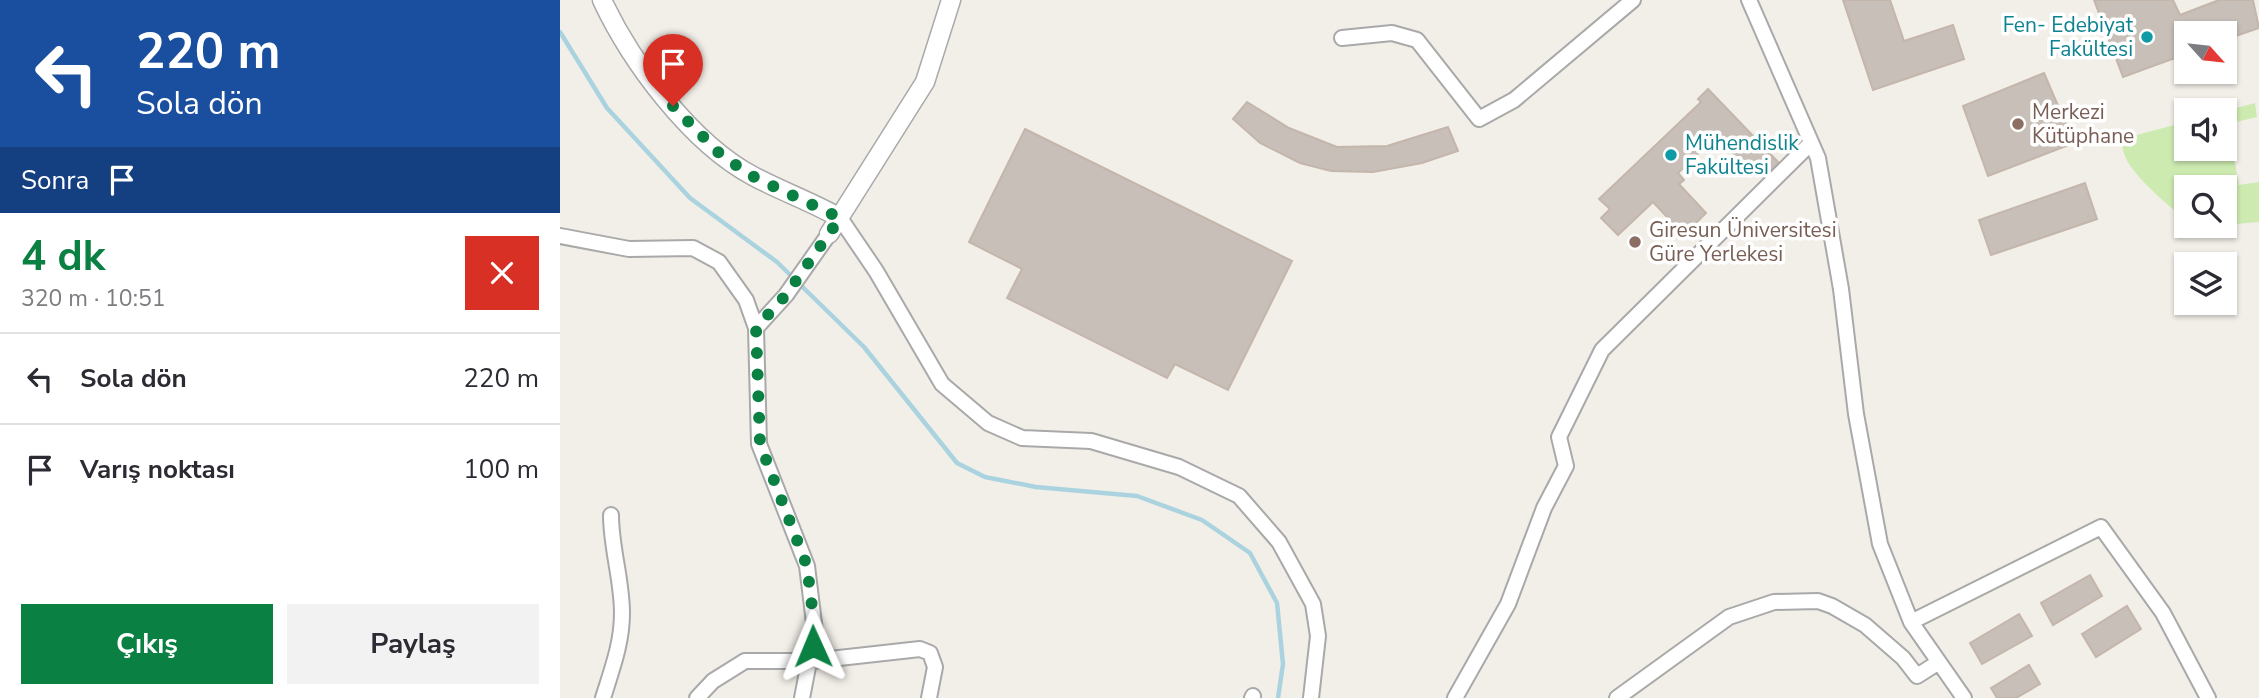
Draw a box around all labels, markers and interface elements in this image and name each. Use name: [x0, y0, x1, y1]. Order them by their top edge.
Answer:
place label: Fen- Edebiyat Fakültesi: [2003, 11, 2134, 63]
text: 220 m: [136, 18, 280, 85]
north arrow: [2174, 21, 2236, 84]
map controls: [2174, 21, 2237, 315]
icon: left: [21, 28, 112, 119]
marker: Fen- Edebiyat Fakültesi: [2139, 29, 2155, 45]
pin: [643, 34, 703, 106]
icon: arrive: [654, 45, 692, 83]
text: Sola dön: [136, 82, 263, 125]
place label: Merkezi Kütüphane: [2032, 98, 2134, 150]
button: sound: [2174, 98, 2237, 161]
marker: Merkezi Kütüphane: [2010, 116, 2026, 132]
place label: Mühendislik Fakültesi: [1685, 129, 1799, 181]
marker: Mühendislik Fakültesi: [1663, 147, 1679, 163]
icon: arrive: [103, 161, 141, 199]
text: Sonra: [21, 163, 89, 198]
button: search: [2174, 175, 2237, 238]
place label: Giresun Üniversitesi Güre Yerlekesi: [1649, 216, 1837, 268]
text: 4 dk: [21, 228, 105, 285]
marker: Giresun Üniversitesi Güre Yerlekesi: [1627, 234, 1643, 250]
button: close: [465, 236, 539, 310]
button: layers: [2174, 252, 2237, 315]
text: 320 m · 10:51: [21, 283, 166, 314]
icon: left: [21, 360, 59, 398]
text: Sola dön: [80, 361, 187, 396]
text: 220 m: [463, 361, 539, 396]
icon: arrive: [21, 451, 59, 489]
text: Varış noktası: [80, 452, 235, 487]
text: 100 m: [463, 452, 539, 487]
button: Çıkış: [21, 604, 273, 684]
button: Paylaş: [287, 604, 539, 684]
position arrow: [776, 609, 850, 683]

